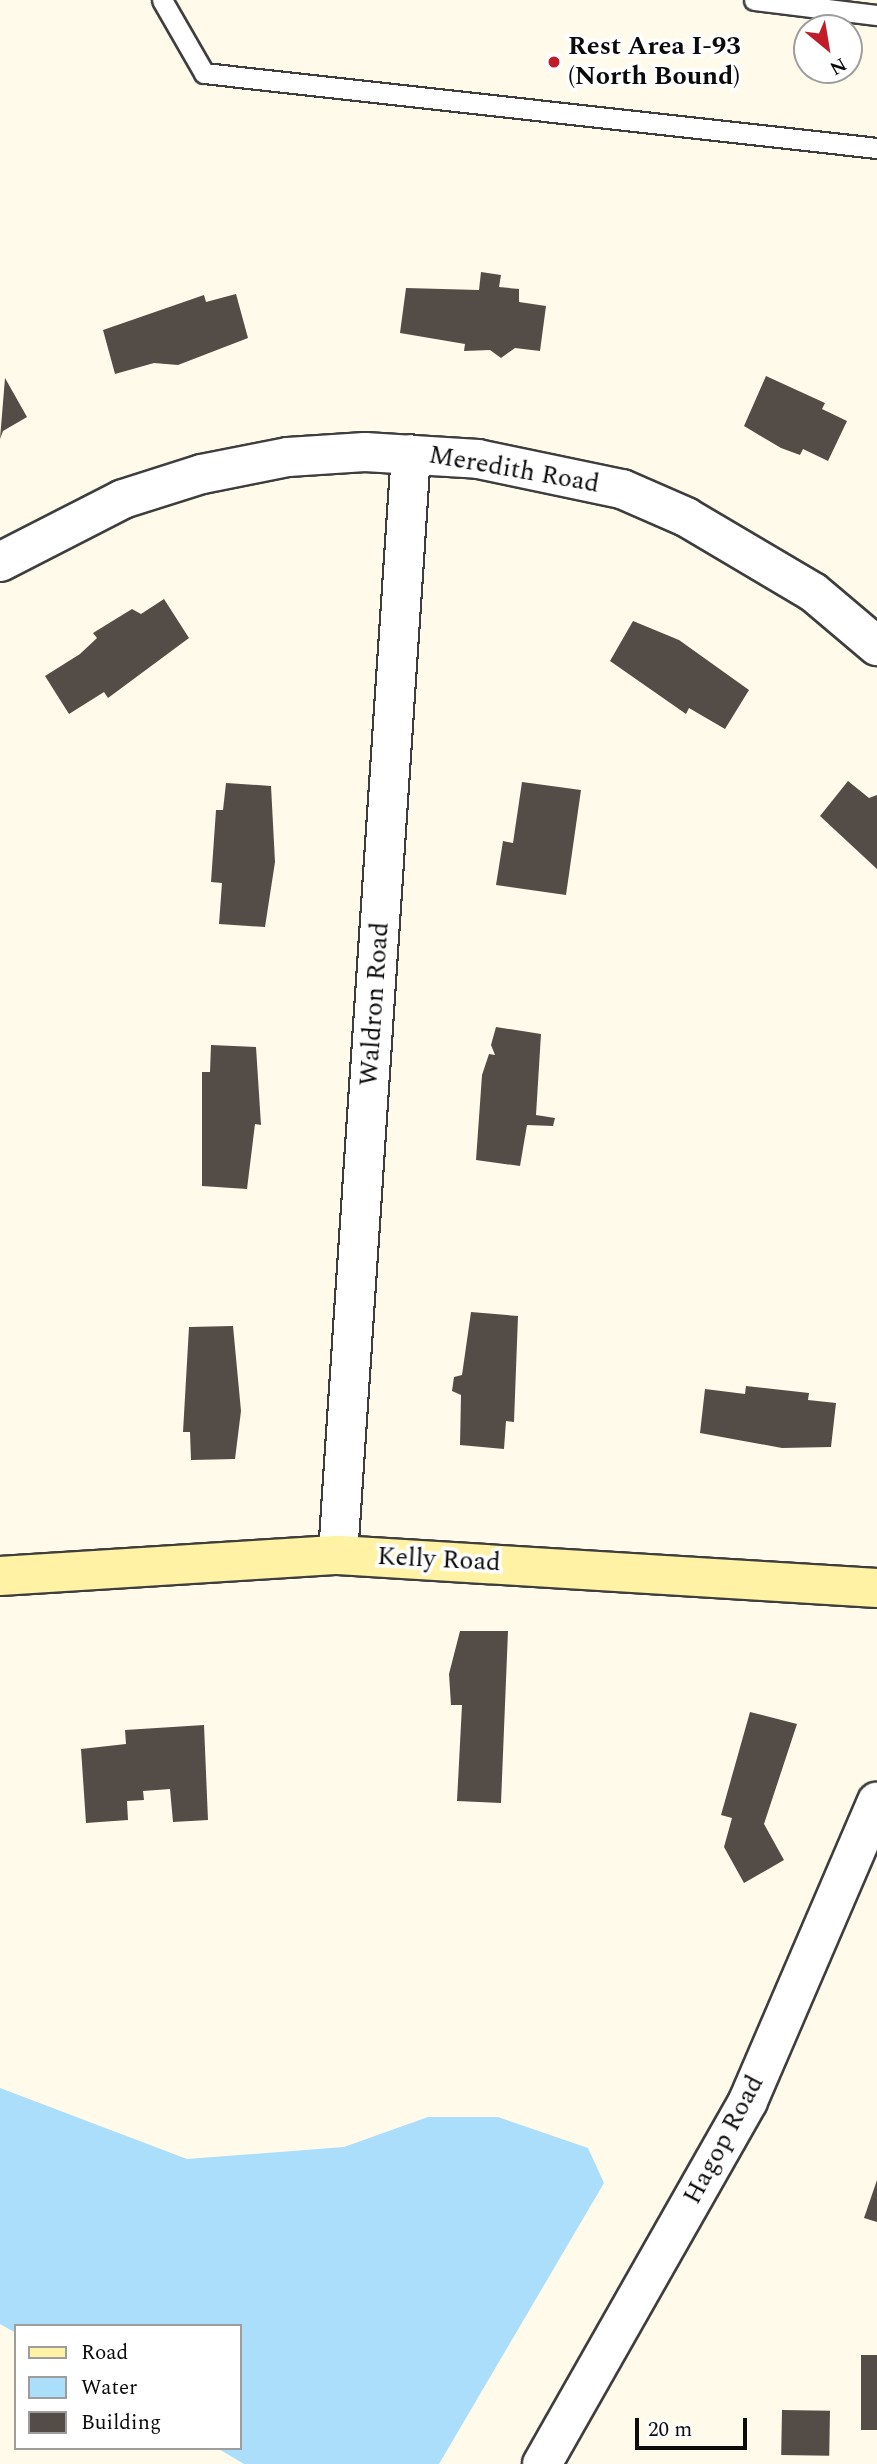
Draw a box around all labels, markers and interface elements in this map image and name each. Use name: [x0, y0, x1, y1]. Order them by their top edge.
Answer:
north arrow: [793, 14, 863, 84]
place label: Rest Area I-93 (North Bound): [568, 31, 741, 92]
text: N: [824, 49, 852, 82]
marker: Rest Area I-93 (North Bound): [546, 54, 562, 70]
street label: Meredith Road: [426, 440, 602, 500]
street label: Waldron Road: [354, 921, 396, 1087]
street label: Kelly Road: [376, 1541, 502, 1579]
street label: Hagop Road: [677, 2070, 771, 2210]
legend: [14, 2324, 242, 2450]
text: Road: [81, 2337, 128, 2369]
text: Water: [81, 2372, 137, 2404]
scale bar: [639, 2404, 751, 2448]
text: Building: [81, 2407, 161, 2439]
text: 20 m: [648, 2414, 692, 2446]

